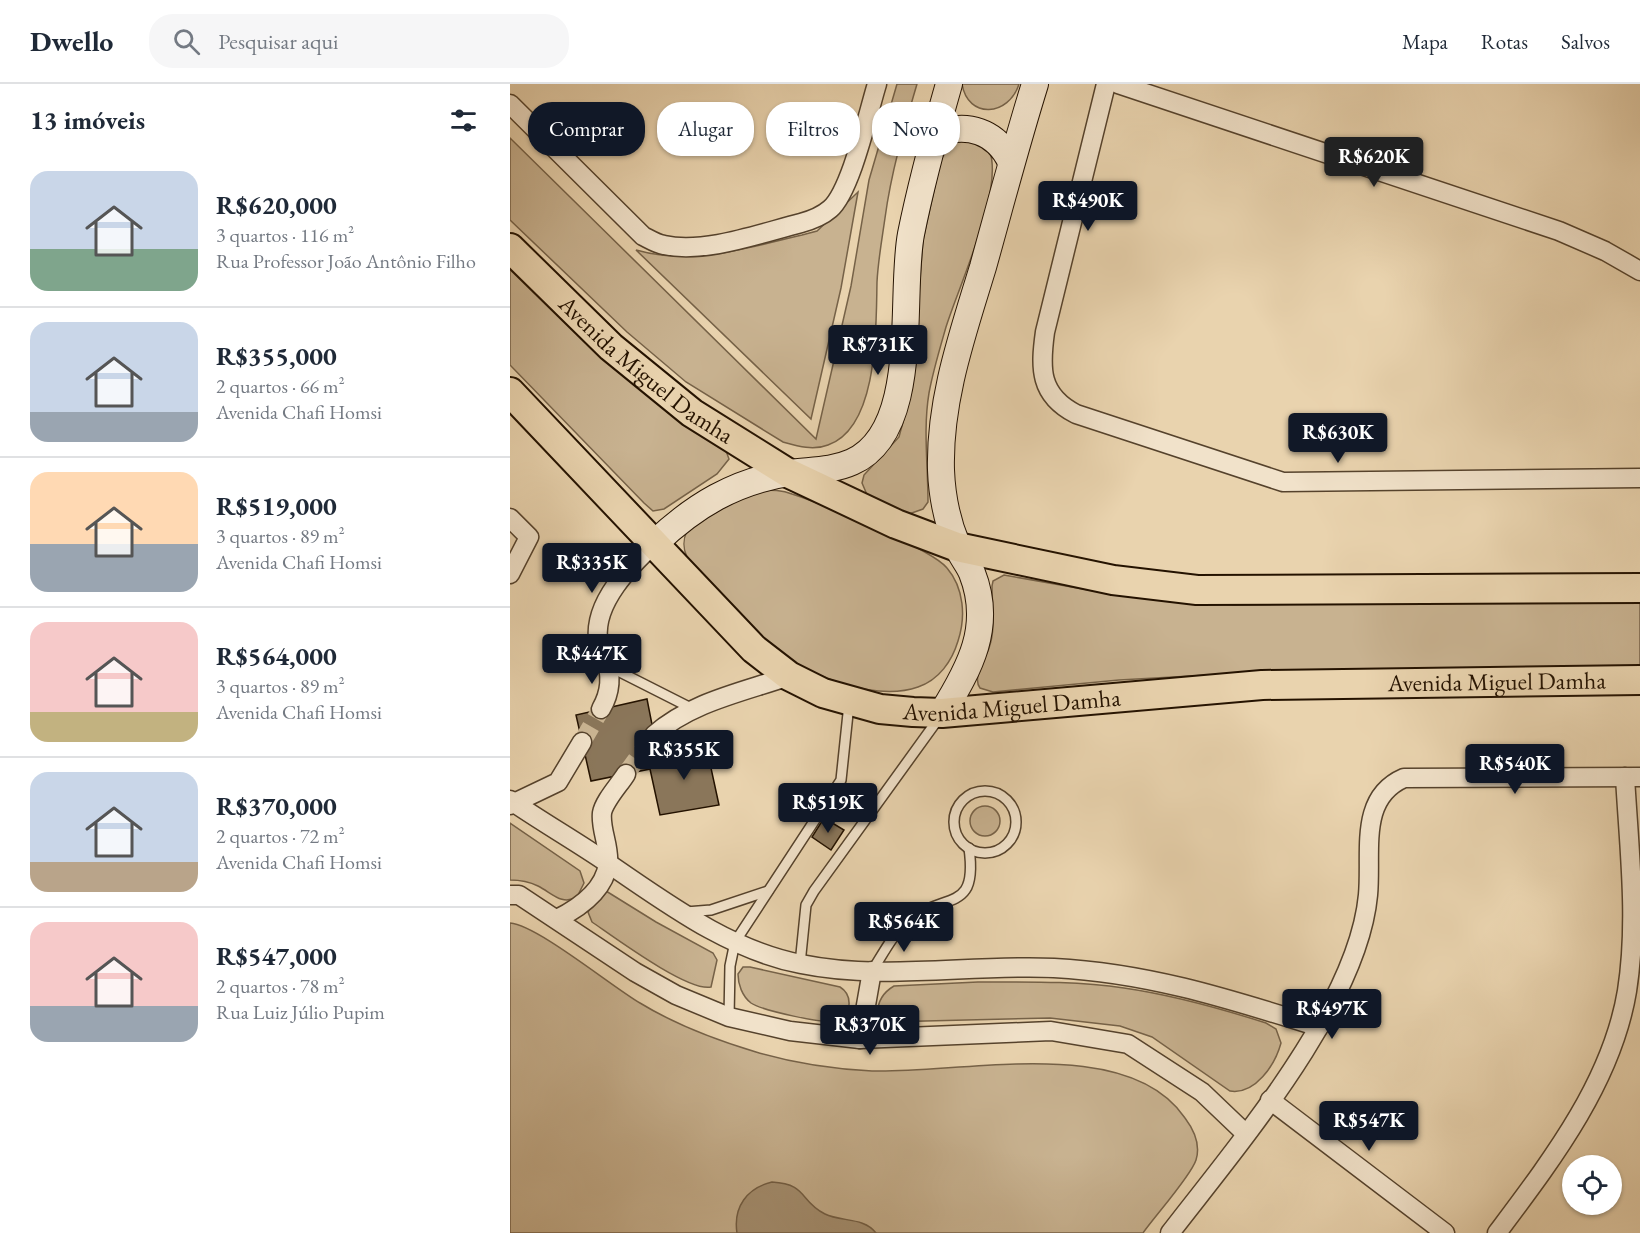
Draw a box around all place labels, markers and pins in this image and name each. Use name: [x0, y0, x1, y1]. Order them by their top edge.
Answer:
pin: R$620K: [1325, 137, 1423, 188]
pin: R$490K: [1039, 181, 1137, 232]
pin: R$731K: [829, 325, 927, 376]
pin: R$630K: [1289, 413, 1387, 464]
pin: R$335K: [543, 543, 641, 594]
pin: R$447K: [543, 634, 641, 685]
pin: R$355K: [635, 730, 733, 781]
pin: R$540K: [1466, 744, 1564, 795]
pin: R$519K: [779, 783, 877, 834]
pin: R$564K: [855, 902, 953, 953]
pin: R$497K: [1283, 989, 1381, 1040]
pin: R$370K: [821, 1005, 919, 1056]
pin: R$547K: [1320, 1101, 1418, 1152]

